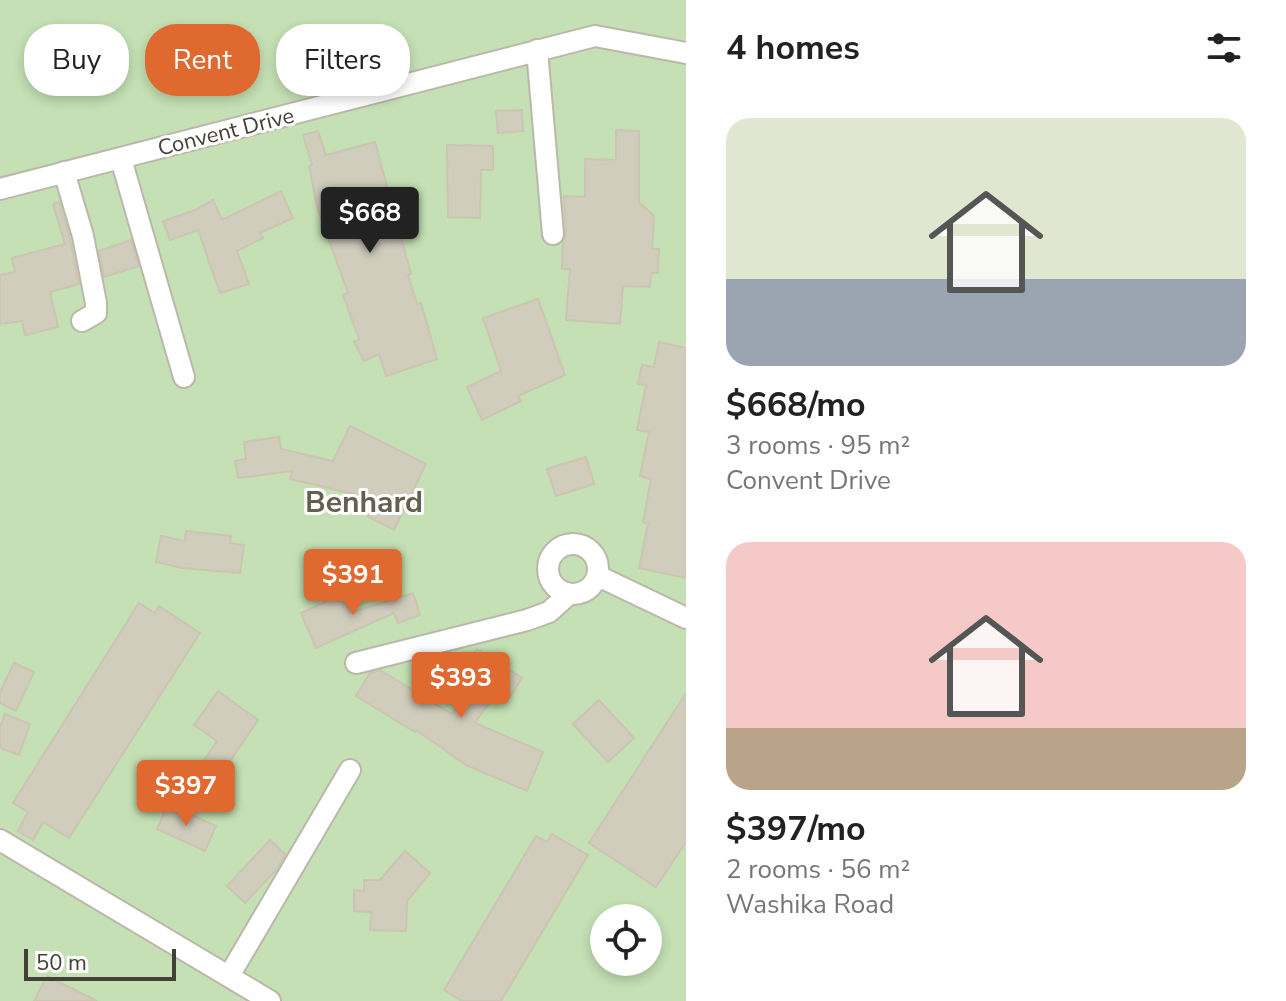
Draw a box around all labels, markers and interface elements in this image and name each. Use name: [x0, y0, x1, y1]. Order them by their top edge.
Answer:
chip: Buy: [24, 24, 129, 96]
chip: Rent: [145, 24, 260, 96]
chip: Filters: [276, 24, 410, 96]
text: 4 homes: [726, 25, 860, 71]
icon: filters: [1202, 26, 1246, 70]
street label: Convent Drive: [155, 101, 297, 163]
icon: home: [914, 170, 1058, 314]
pin: $668: [323, 187, 417, 255]
text: $668: [339, 195, 401, 230]
text: $668/mo: [726, 382, 866, 428]
text: 3 rooms · 95 m²: [726, 428, 910, 463]
text: Convent Drive: [726, 463, 891, 498]
district label: Benhard: [305, 482, 423, 523]
pin: $391: [306, 549, 400, 617]
text: $391: [322, 557, 384, 592]
icon: home: [914, 594, 1058, 738]
pin: $393: [414, 652, 508, 720]
text: $393: [430, 660, 492, 695]
pin: $397: [139, 760, 233, 828]
text: $397: [155, 768, 217, 803]
text: $397/mo: [726, 806, 866, 852]
text: 2 rooms · 56 m²: [726, 852, 910, 887]
text: Washika Road: [726, 887, 894, 922]
map controls: [590, 904, 662, 976]
button: locate: [590, 904, 662, 976]
scale bar: [24, 945, 176, 981]
text: 50 m: [36, 948, 87, 978]

